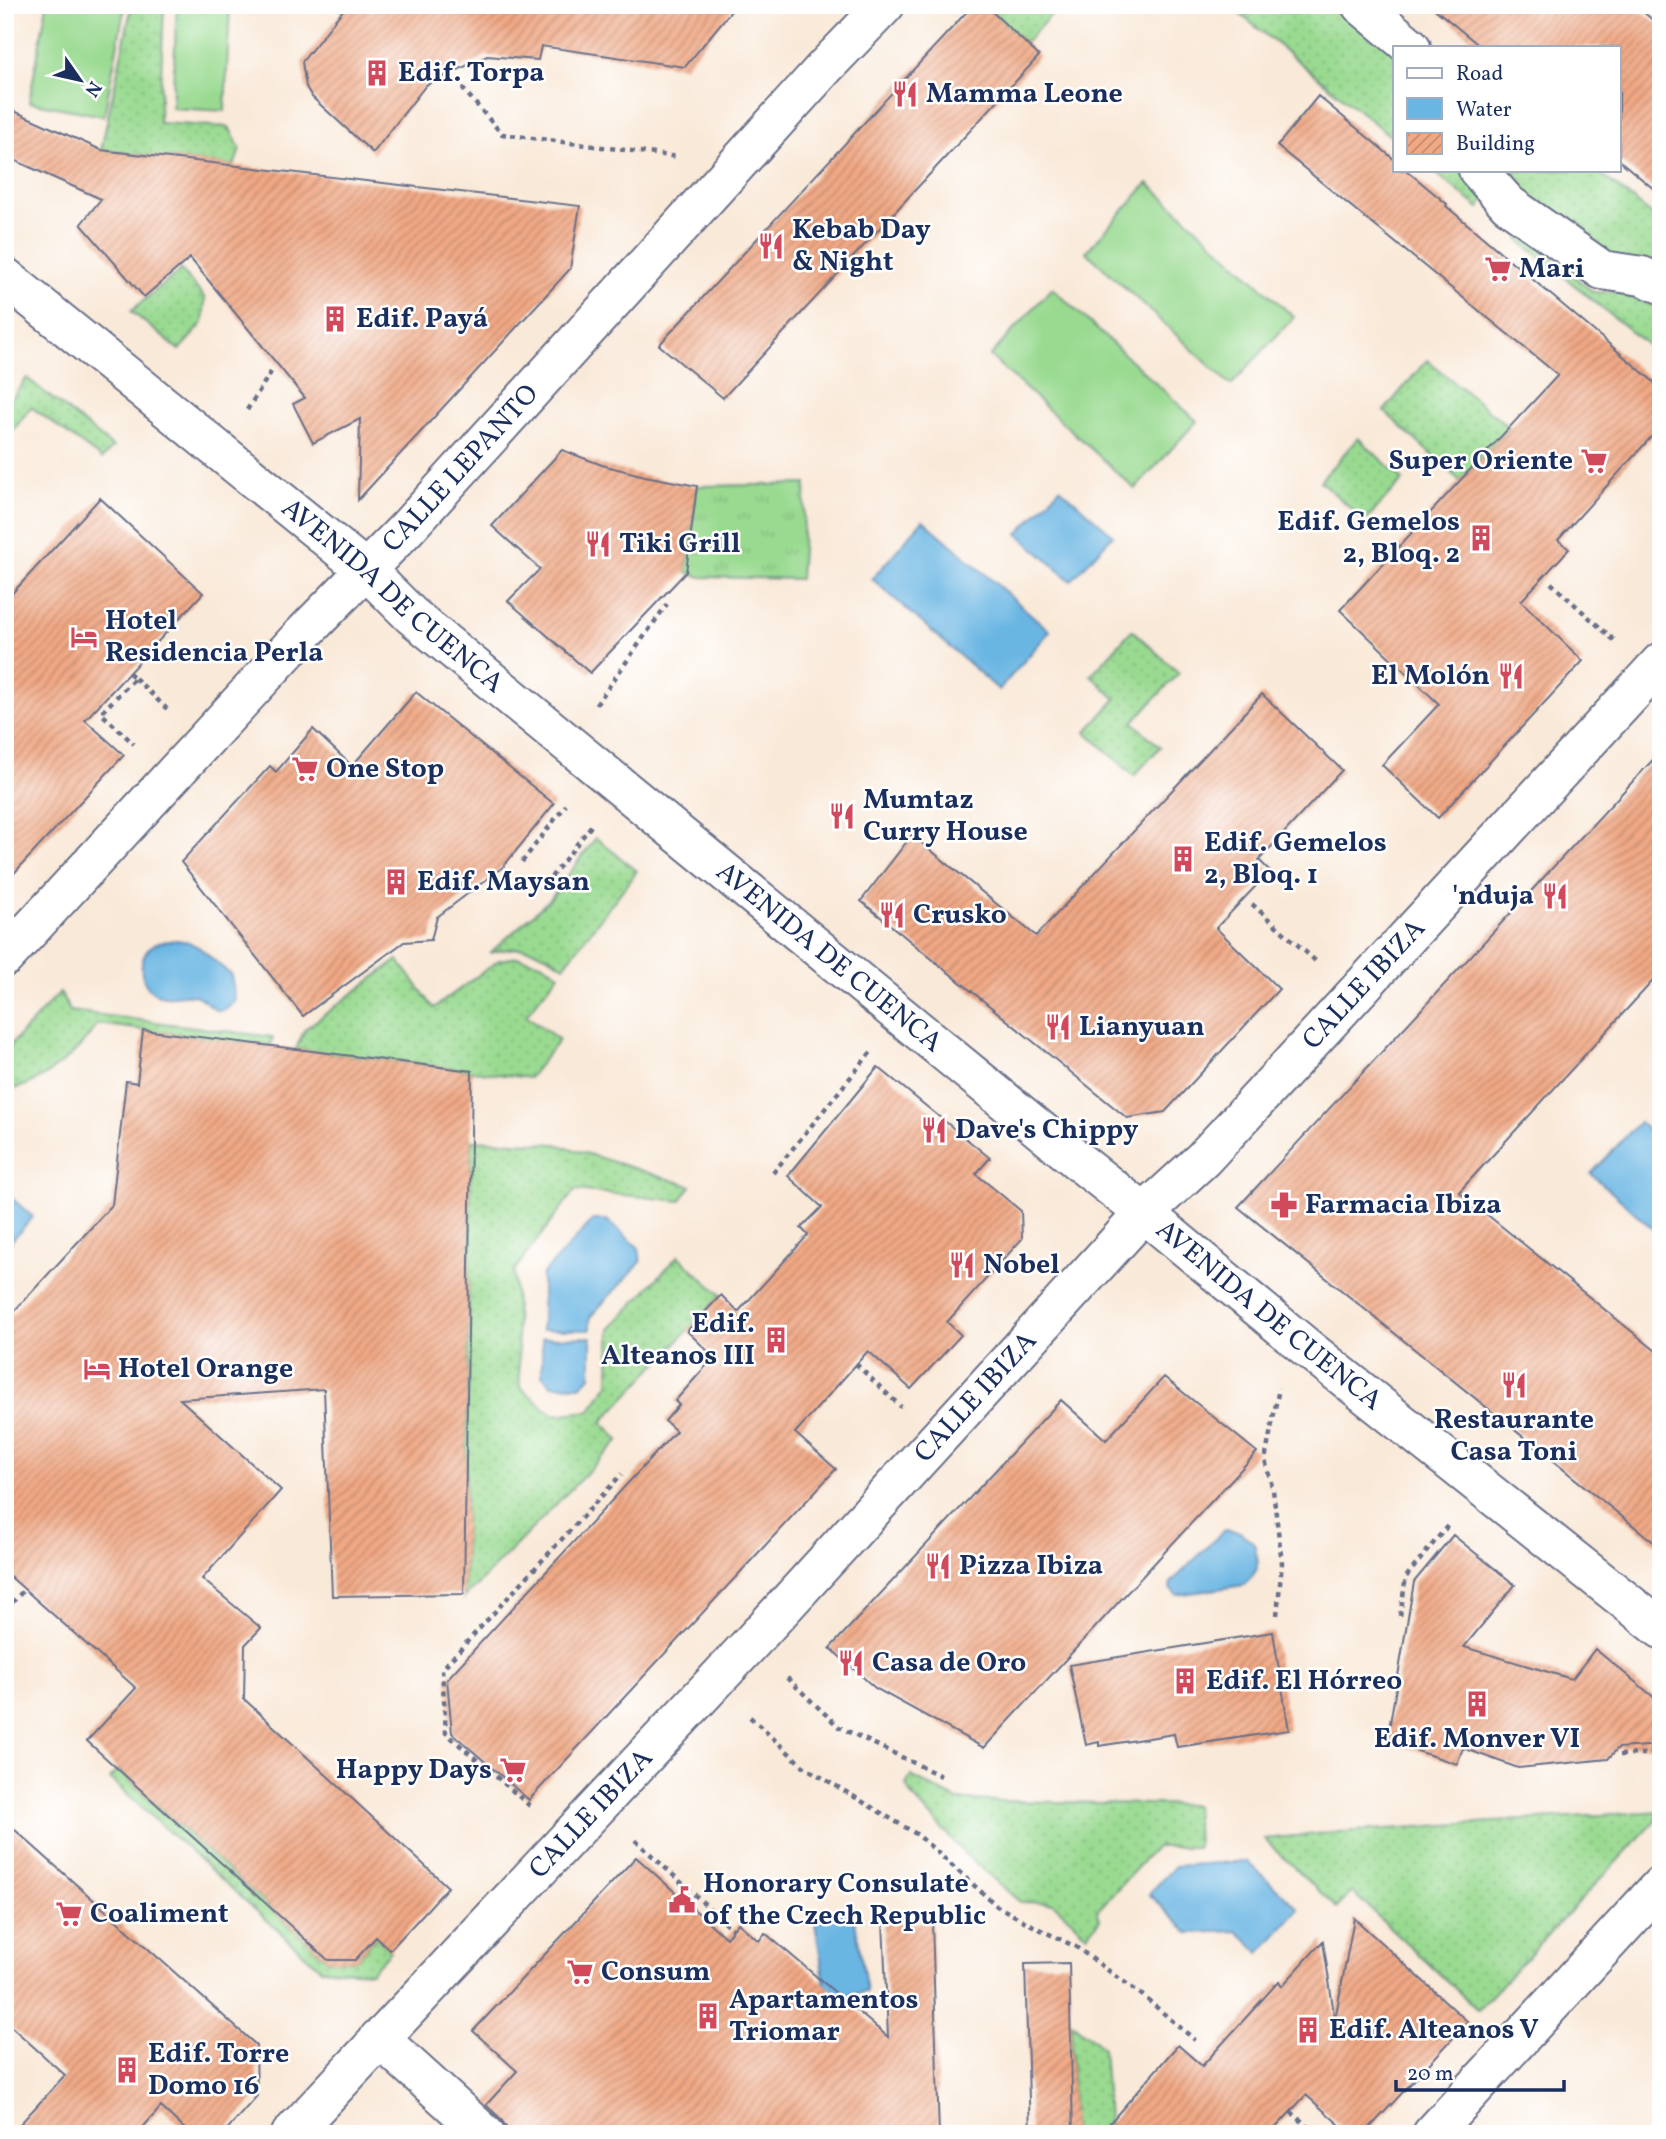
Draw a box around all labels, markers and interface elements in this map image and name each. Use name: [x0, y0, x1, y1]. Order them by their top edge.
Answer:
north arrow: [46, 46, 116, 116]
legend: [1393, 46, 1620, 172]
place label: Edif. Torpa: [398, 54, 545, 93]
building icon: Edif. Torpa: [362, 58, 392, 88]
text: Road: [1456, 60, 1503, 89]
text: N: [78, 75, 107, 102]
place label: Mamma Leone: [926, 75, 1123, 114]
restaurant icon: Mamma Leone: [890, 79, 920, 109]
text: Water: [1456, 96, 1512, 125]
text: Building: [1456, 130, 1535, 159]
place label: Kebab Day & Night: [792, 211, 931, 282]
restaurant icon: Kebab Day & Night: [756, 231, 786, 261]
place label: Mari: [1519, 250, 1585, 289]
supermarket icon: Mari: [1483, 254, 1513, 284]
place label: Edif. Payá: [356, 300, 488, 339]
building icon: Edif. Payá: [320, 304, 350, 334]
street label: CALLE LEPANTO: [374, 376, 548, 562]
place label: Super Oriente: [1389, 442, 1573, 481]
supermarket icon: Super Oriente: [1579, 446, 1609, 476]
street label: AVENIDA DE CUENCA: [273, 489, 512, 703]
place label: Edif. Gemelos 2, Bloq. 2: [1277, 503, 1460, 574]
building icon: Edif. Gemelos 2, Bloq. 2: [1466, 523, 1496, 553]
place label: Tiki Grill: [619, 525, 741, 564]
restaurant icon: Tiki Grill: [583, 529, 613, 559]
place label: Hotel Residencia Perla: [105, 602, 323, 673]
hotel icon: Hotel Residencia Perla: [69, 622, 99, 652]
place label: El Molón: [1371, 657, 1490, 696]
restaurant icon: El Molón: [1496, 661, 1526, 691]
place label: One Stop: [326, 750, 444, 789]
supermarket icon: One Stop: [290, 754, 320, 784]
place label: Mumtaz Curry House: [863, 781, 1028, 852]
restaurant icon: Mumtaz Curry House: [827, 801, 857, 831]
place label: Edif. Gemelos 2, Bloq. 1: [1204, 824, 1387, 895]
building icon: Edif. Gemelos 2, Bloq. 1: [1168, 844, 1198, 874]
street label: AVENIDA DE CUENCA: [707, 853, 951, 1062]
place label: Edif. Maysan: [417, 863, 590, 902]
building icon: Edif. Maysan: [381, 867, 411, 897]
place label: 'nduja: [1452, 877, 1534, 916]
restaurant icon: 'nduja: [1540, 881, 1570, 911]
place label: Crusko: [913, 896, 1007, 935]
restaurant icon: Crusko: [877, 900, 907, 930]
street label: CALLE IBIZA: [1293, 910, 1435, 1058]
place label: Lianyuan: [1079, 1008, 1205, 1047]
restaurant icon: Lianyuan: [1043, 1012, 1073, 1042]
place label: Dave's Chippy: [955, 1111, 1139, 1150]
restaurant icon: Dave's Chippy: [919, 1115, 949, 1145]
place label: Farmacia Ibiza: [1305, 1186, 1502, 1225]
pharmacy icon: Farmacia Ibiza: [1269, 1190, 1299, 1220]
street label: AVENIDA DE CUENCA: [1147, 1211, 1391, 1420]
place label: Nobel: [983, 1246, 1060, 1285]
restaurant icon: Nobel: [947, 1250, 977, 1280]
place label: Edif. Alteanos III: [601, 1305, 755, 1376]
street label: CALLE IBIZA: [905, 1322, 1046, 1471]
building icon: Edif. Alteanos III: [761, 1325, 791, 1355]
place label: Hotel Orange: [118, 1350, 293, 1389]
hotel icon: Hotel Orange: [82, 1354, 112, 1384]
restaurant icon: Restaurante Casa Toni: [1499, 1370, 1529, 1400]
place label: Restaurante Casa Toni: [1434, 1401, 1594, 1472]
place label: Pizza Ibiza: [959, 1547, 1103, 1586]
restaurant icon: Pizza Ibiza: [923, 1551, 953, 1581]
place label: Casa de Oro: [872, 1644, 1026, 1683]
restaurant icon: Casa de Oro: [836, 1648, 866, 1678]
place label: Edif. El Hórreo: [1206, 1662, 1402, 1701]
building icon: Edif. El Hórreo: [1170, 1666, 1200, 1696]
building icon: Edif. Monver VI: [1462, 1689, 1492, 1719]
place label: Edif. Monver VI: [1374, 1720, 1580, 1759]
street label: CALLE IBIZA: [520, 1740, 662, 1887]
place label: Happy Days: [336, 1751, 492, 1790]
supermarket icon: Happy Days: [498, 1755, 528, 1785]
place label: Honorary Consulate of the Czech Republic: [703, 1865, 986, 1936]
public building icon: Honorary Consulate of the Czech Republic: [667, 1885, 697, 1915]
place label: Coaliment: [90, 1895, 228, 1934]
supermarket icon: Coaliment: [54, 1899, 84, 1929]
place label: Consum: [601, 1953, 710, 1992]
supermarket icon: Consum: [565, 1957, 595, 1987]
place label: Apartamentos Triomar: [729, 1981, 918, 2052]
building icon: Apartamentos Triomar: [693, 2001, 723, 2031]
place label: Edif. Alteanos V: [1329, 2011, 1539, 2050]
building icon: Edif. Alteanos V: [1293, 2015, 1323, 2045]
place label: Edif. Torre Domo 16: [148, 2035, 289, 2106]
scale bar: [1396, 2048, 1564, 2092]
building icon: Edif. Torre Domo 16: [112, 2055, 142, 2085]
text: 20 m: [1407, 2060, 1453, 2089]

